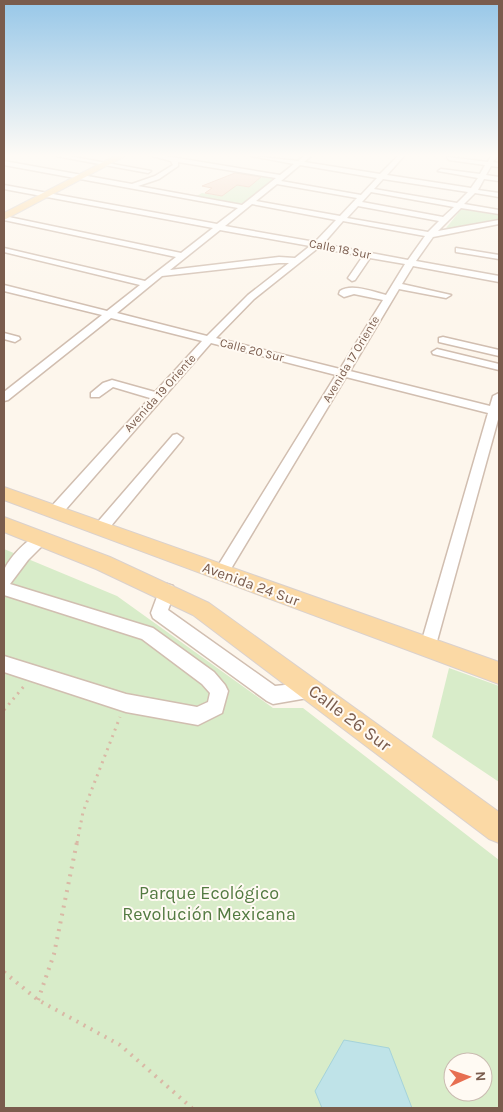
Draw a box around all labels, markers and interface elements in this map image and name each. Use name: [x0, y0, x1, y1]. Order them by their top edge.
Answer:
street label: Calle 18 Sur: [308, 236, 373, 262]
street label: Avenida 17 Oriente: [320, 313, 382, 405]
street label: Calle 20 Sur: [219, 335, 286, 365]
street label: Avenida 19 Oriente: [121, 351, 199, 435]
street label: Avenida 24 Sur: [200, 558, 303, 610]
street label: Calle 26 Sur: [304, 680, 396, 757]
park label: Parque Ecológico Revolución Mexicana: [122, 882, 296, 925]
north arrow: [443, 1052, 493, 1102]
text: N: [472, 1071, 489, 1082]

